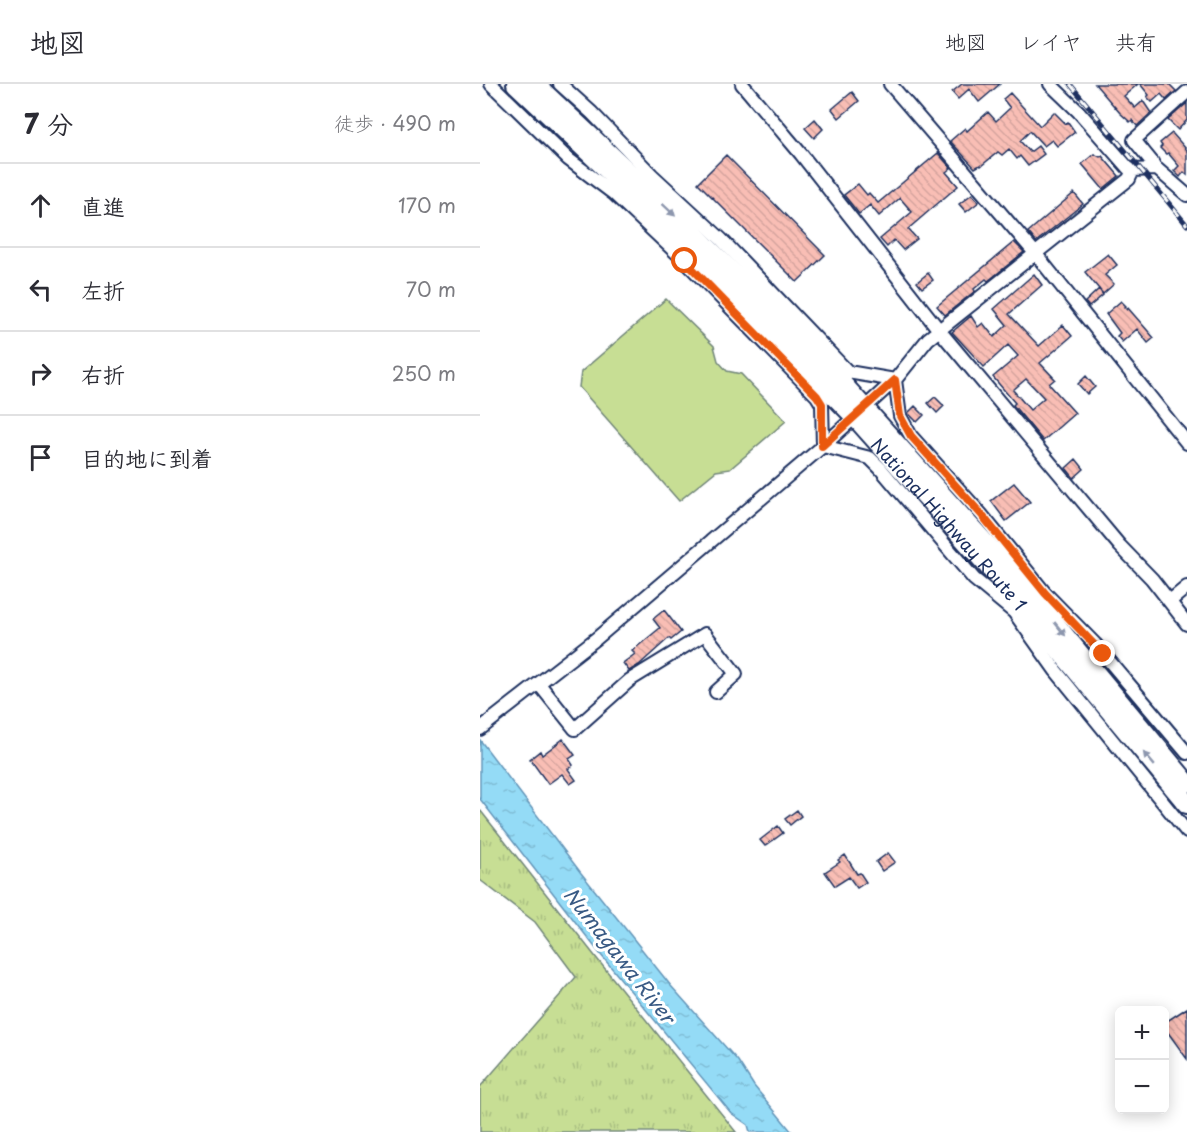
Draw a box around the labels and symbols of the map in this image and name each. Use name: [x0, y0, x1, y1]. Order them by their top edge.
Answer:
one-way arrow: [662, 203, 677, 217]
route start: [671, 247, 697, 273]
street label: National Highway Route 1: [865, 431, 1034, 616]
one-way arrow: [1053, 622, 1065, 637]
route end: [1089, 640, 1115, 666]
one-way arrow: [1143, 752, 1156, 767]
water label: Numagawa River: [557, 881, 685, 1032]

